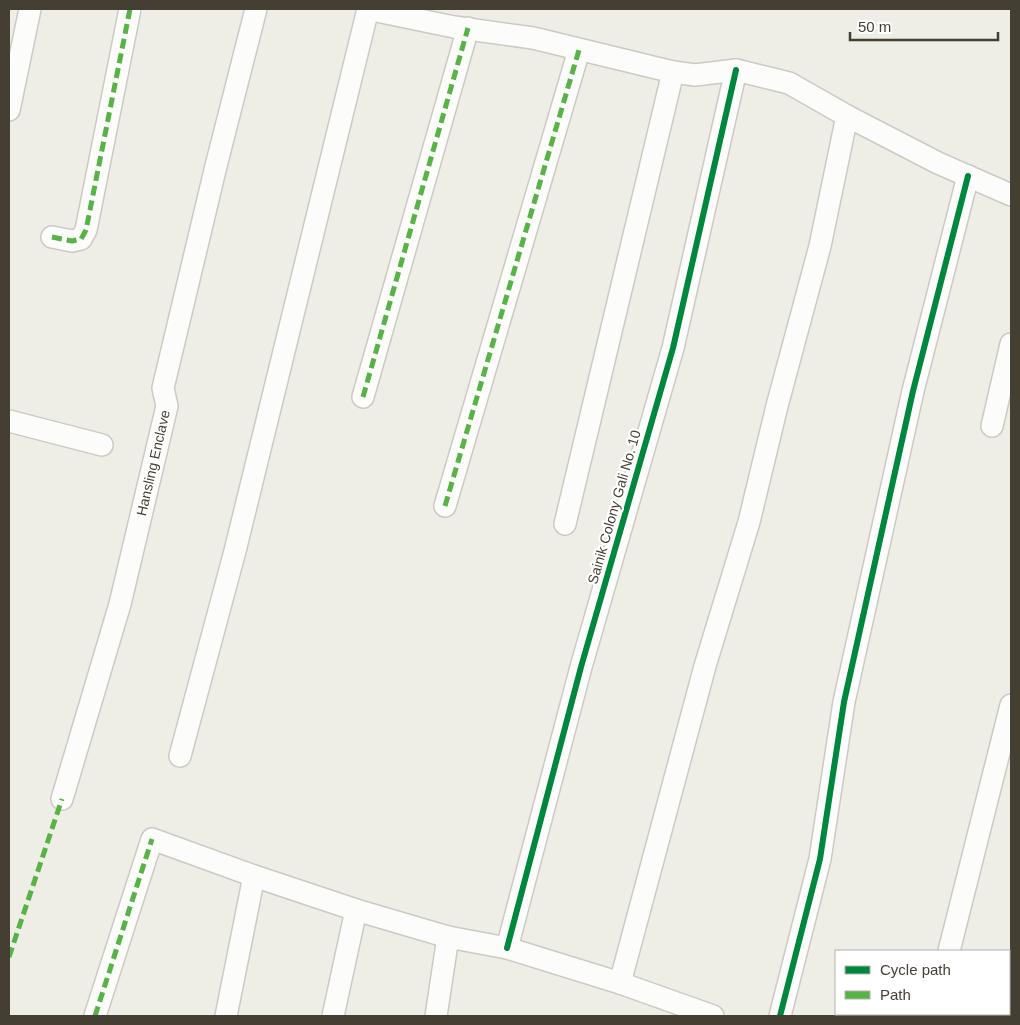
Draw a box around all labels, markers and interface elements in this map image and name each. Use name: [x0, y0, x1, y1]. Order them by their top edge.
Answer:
scale bar: [850, 10, 998, 42]
text: 50 m: [858, 18, 891, 35]
street label: Hansling Enclave: [133, 408, 173, 517]
street label: Sainik Colony Gali No. 10: [584, 428, 644, 586]
legend: [835, 950, 1010, 1015]
text: Cycle path: [880, 961, 951, 978]
text: Path: [880, 986, 911, 1003]

